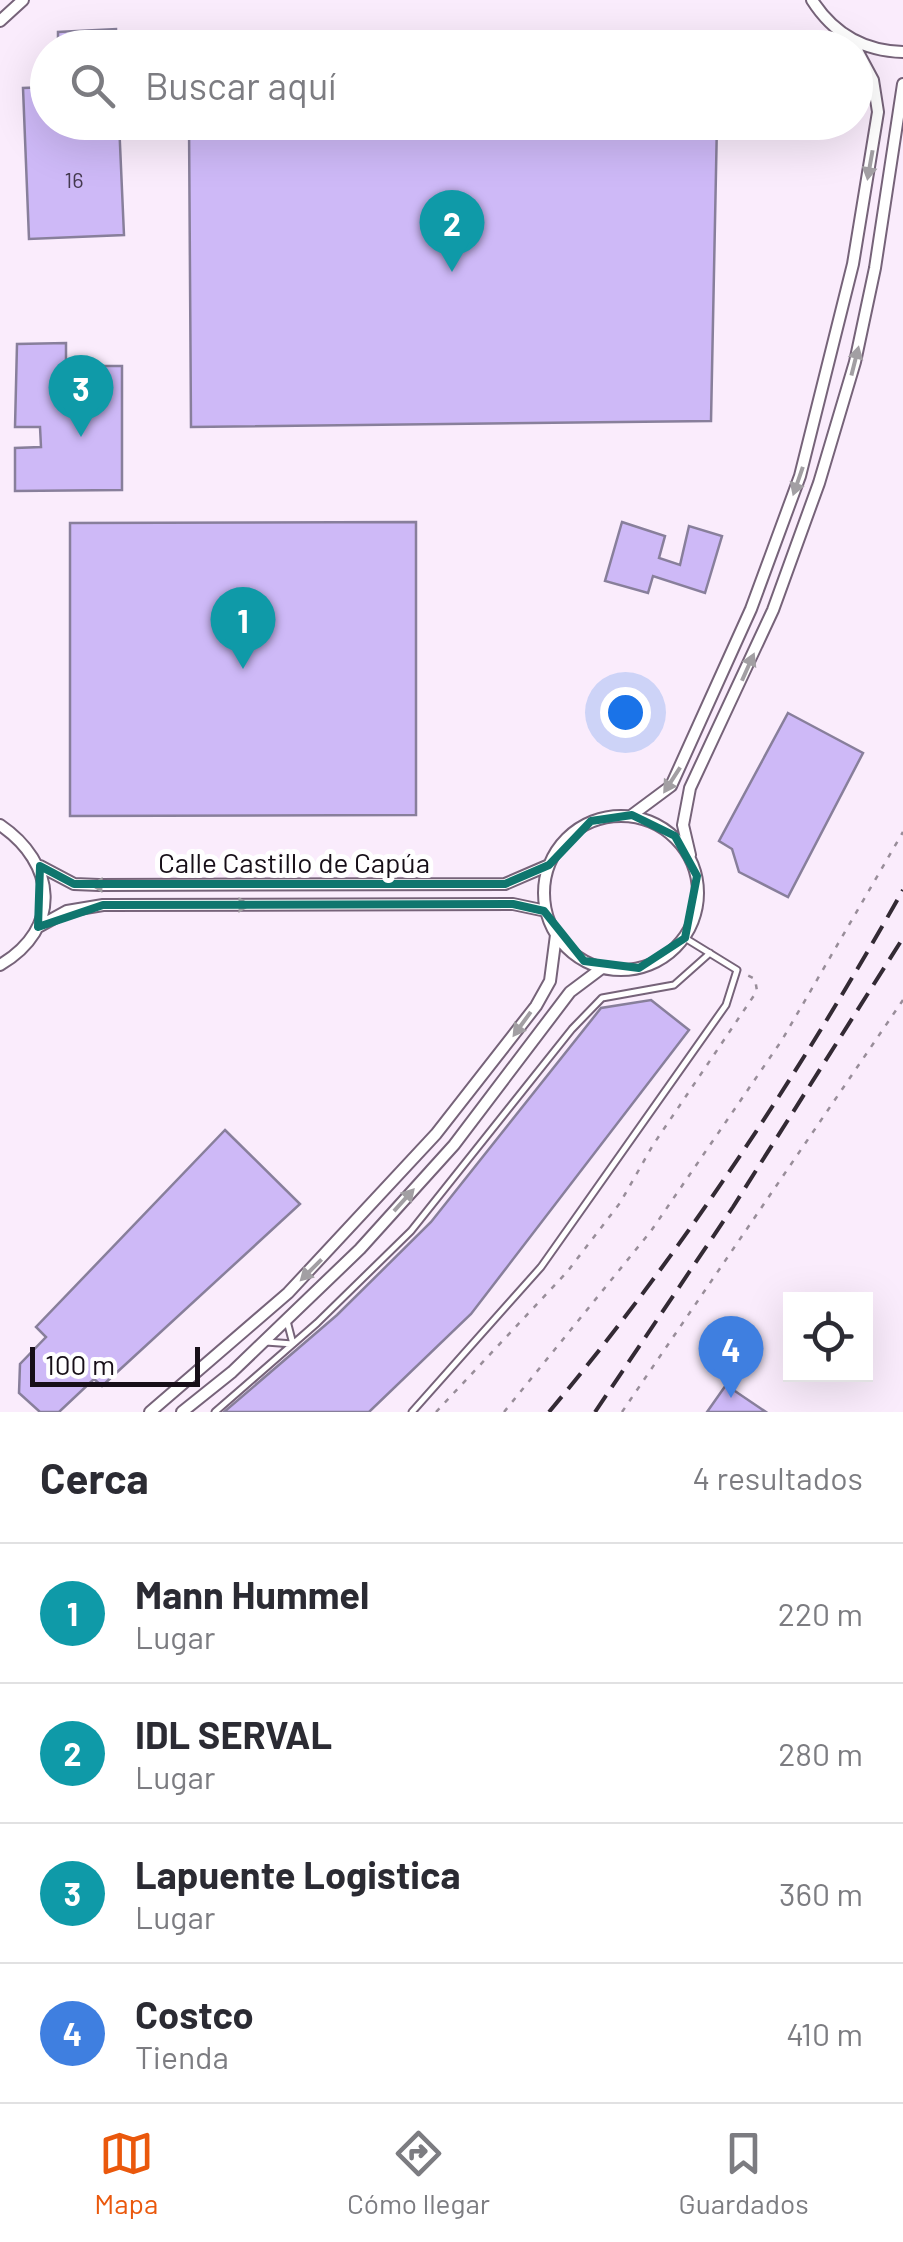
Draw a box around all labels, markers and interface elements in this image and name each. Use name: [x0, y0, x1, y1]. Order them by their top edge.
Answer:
search box: [30, 30, 873, 140]
icon: search: [65, 58, 120, 113]
text: Buscar aquí: [145, 62, 336, 108]
one-way arrow: [862, 149, 877, 181]
house number: 16: [64, 166, 84, 192]
pin: 2: [420, 190, 484, 272]
one-way arrow: [847, 345, 863, 376]
pin: 3: [48, 354, 114, 437]
one-way arrow: [789, 467, 804, 497]
pin: 1: [210, 586, 276, 669]
one-way arrow: [740, 652, 756, 682]
your location: [600, 687, 651, 738]
one-way arrow: [663, 766, 681, 793]
street label: Calle Castillo de Capúa: [158, 845, 430, 879]
one-way arrow: [89, 876, 121, 892]
one-way arrow: [220, 897, 252, 913]
one-way arrow: [513, 1011, 533, 1037]
one-way arrow: [393, 1188, 415, 1213]
one-way arrow: [299, 1258, 323, 1282]
map controls: [783, 1292, 873, 1382]
button: locate: [783, 1292, 873, 1382]
pin: 4: [698, 1316, 764, 1398]
scale bar: [30, 1342, 200, 1386]
text: 100 m: [45, 1347, 115, 1381]
text: Cerca: [40, 1452, 149, 1502]
text: 4 resultados: [693, 1458, 863, 1496]
text: Mann Hummel: [135, 1571, 369, 1617]
text: 1: [67, 1594, 78, 1632]
text: 220 m: [778, 1594, 863, 1632]
text: Lugar: [135, 1617, 215, 1655]
text: IDL SERVAL: [135, 1711, 332, 1757]
text: 2: [64, 1734, 81, 1772]
text: 280 m: [778, 1734, 863, 1772]
text: Lugar: [135, 1757, 215, 1795]
text: Lapuente Logistica: [135, 1851, 461, 1897]
text: 3: [64, 1874, 81, 1912]
text: 360 m: [779, 1874, 863, 1912]
text: Lugar: [135, 1897, 215, 1935]
text: Costco: [135, 1991, 254, 2037]
text: 4: [63, 2014, 82, 2052]
text: 410 m: [786, 2014, 863, 2052]
text: Tienda: [135, 2037, 229, 2075]
tab: Mapa: [94, 2126, 158, 2220]
tab: Cómo llegar: [347, 2126, 490, 2220]
tab: Guardados: [679, 2126, 809, 2220]

